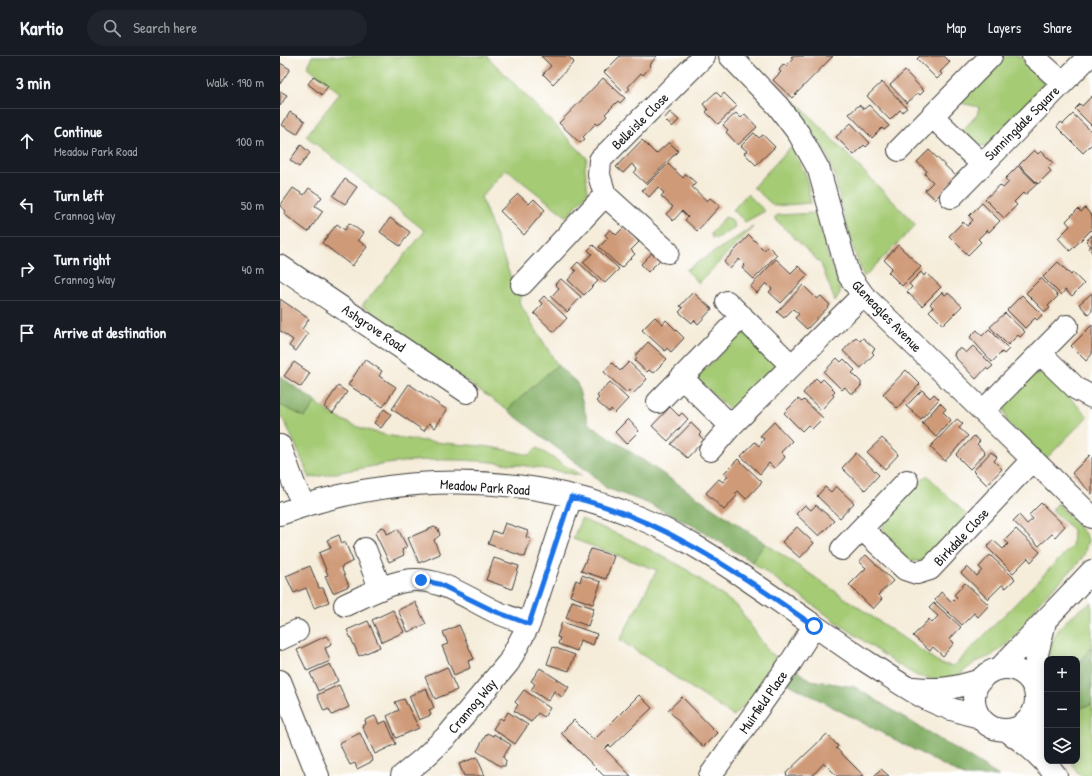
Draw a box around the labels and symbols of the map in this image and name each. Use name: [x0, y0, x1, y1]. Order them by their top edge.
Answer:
street label: Sunningdale Square: [980, 81, 1064, 165]
street label: Belleisle Close: [607, 88, 673, 153]
street label: Gleneagles Avenue: [847, 276, 927, 357]
street label: Ashgrove Road: [338, 299, 410, 357]
street label: Meadow Park Road: [440, 474, 531, 499]
street label: Birkdale Close: [929, 503, 993, 570]
route end: [412, 571, 430, 589]
route start: [805, 617, 823, 635]
street label: Muirfield Place: [734, 666, 792, 737]
street label: Crannog Way: [443, 674, 501, 738]

